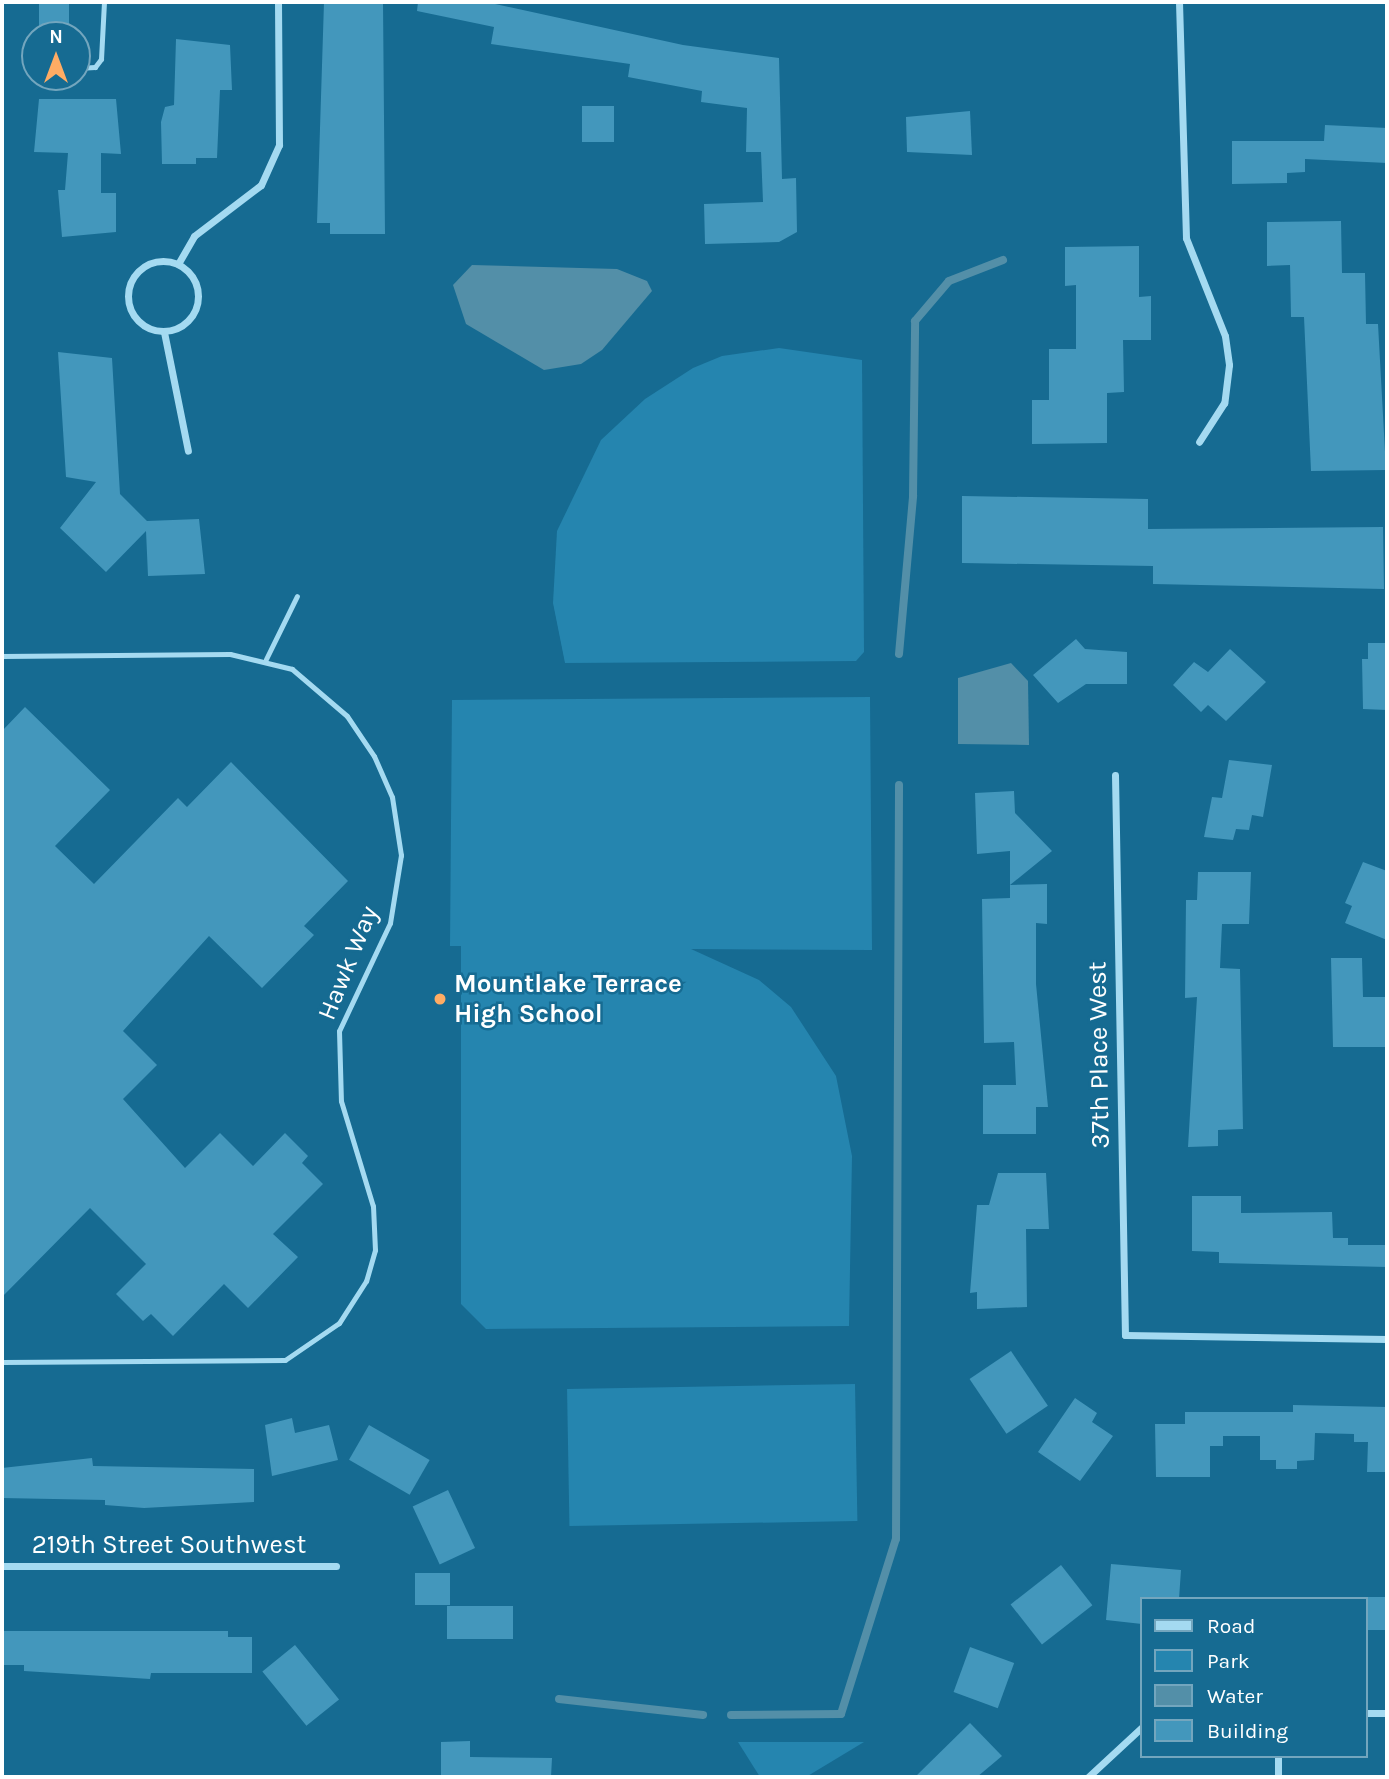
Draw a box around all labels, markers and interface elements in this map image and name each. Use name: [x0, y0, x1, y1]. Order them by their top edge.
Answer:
north arrow: [21, 21, 91, 91]
text: N: [49, 26, 63, 48]
street label: Hawk Way: [311, 901, 385, 1025]
street label: 37th Place West: [1082, 961, 1116, 1149]
place label: Mountlake Terrace High School: [454, 968, 682, 1030]
marker: Mountlake Terrace High School: [432, 991, 448, 1007]
street label: 219th Street Southwest: [32, 1529, 306, 1561]
legend: [1140, 1597, 1368, 1758]
text: Road: [1207, 1614, 1255, 1638]
text: Park: [1207, 1649, 1250, 1673]
text: Water: [1207, 1684, 1263, 1708]
text: Building: [1207, 1719, 1288, 1743]

